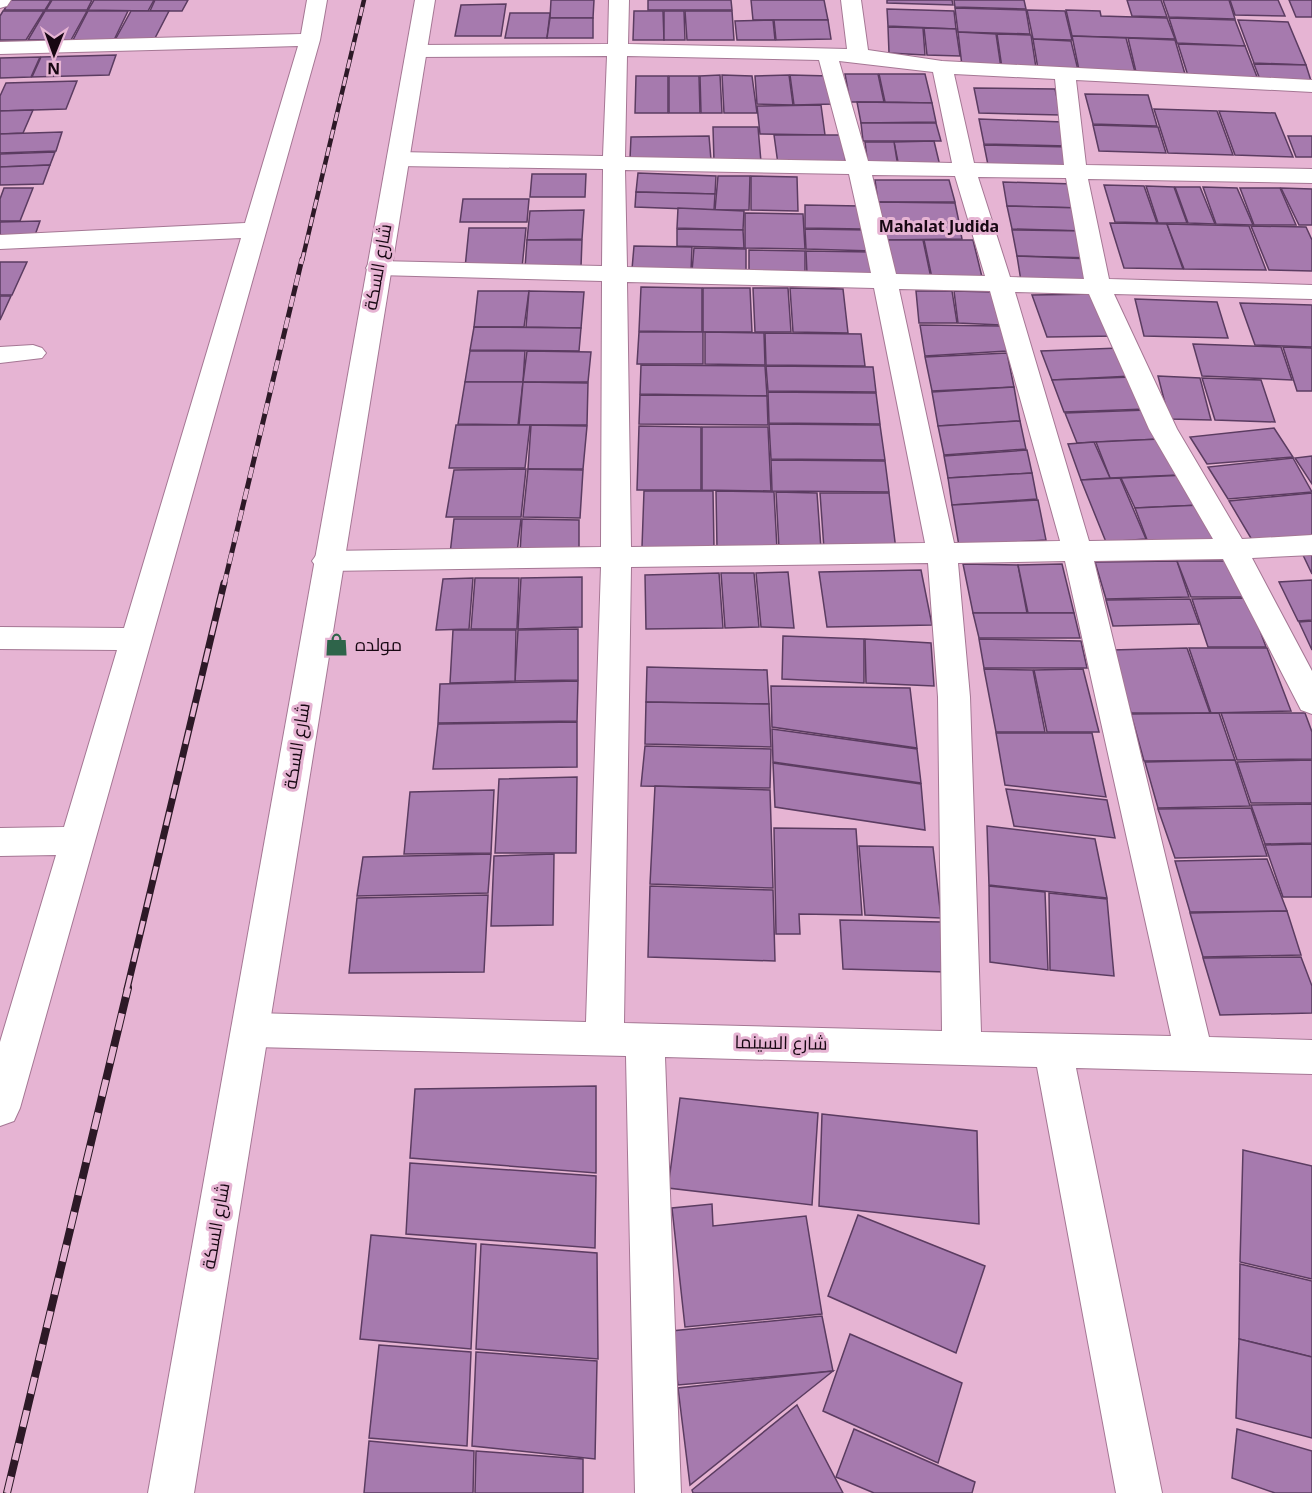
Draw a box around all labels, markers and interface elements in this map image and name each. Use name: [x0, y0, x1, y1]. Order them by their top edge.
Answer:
north arrow: [24, 24, 84, 84]
text: N: [47, 58, 60, 80]
district label: Mahalat Judida: [879, 215, 999, 237]
street label: شارع السكة: [358, 222, 397, 312]
shop icon: مولده: [324, 632, 350, 658]
place label: مولده: [355, 632, 402, 656]
street label: شارع السكة: [277, 701, 316, 791]
street label: شارع السينما: [734, 1029, 828, 1056]
street label: شارع السكة: [196, 1181, 235, 1271]

